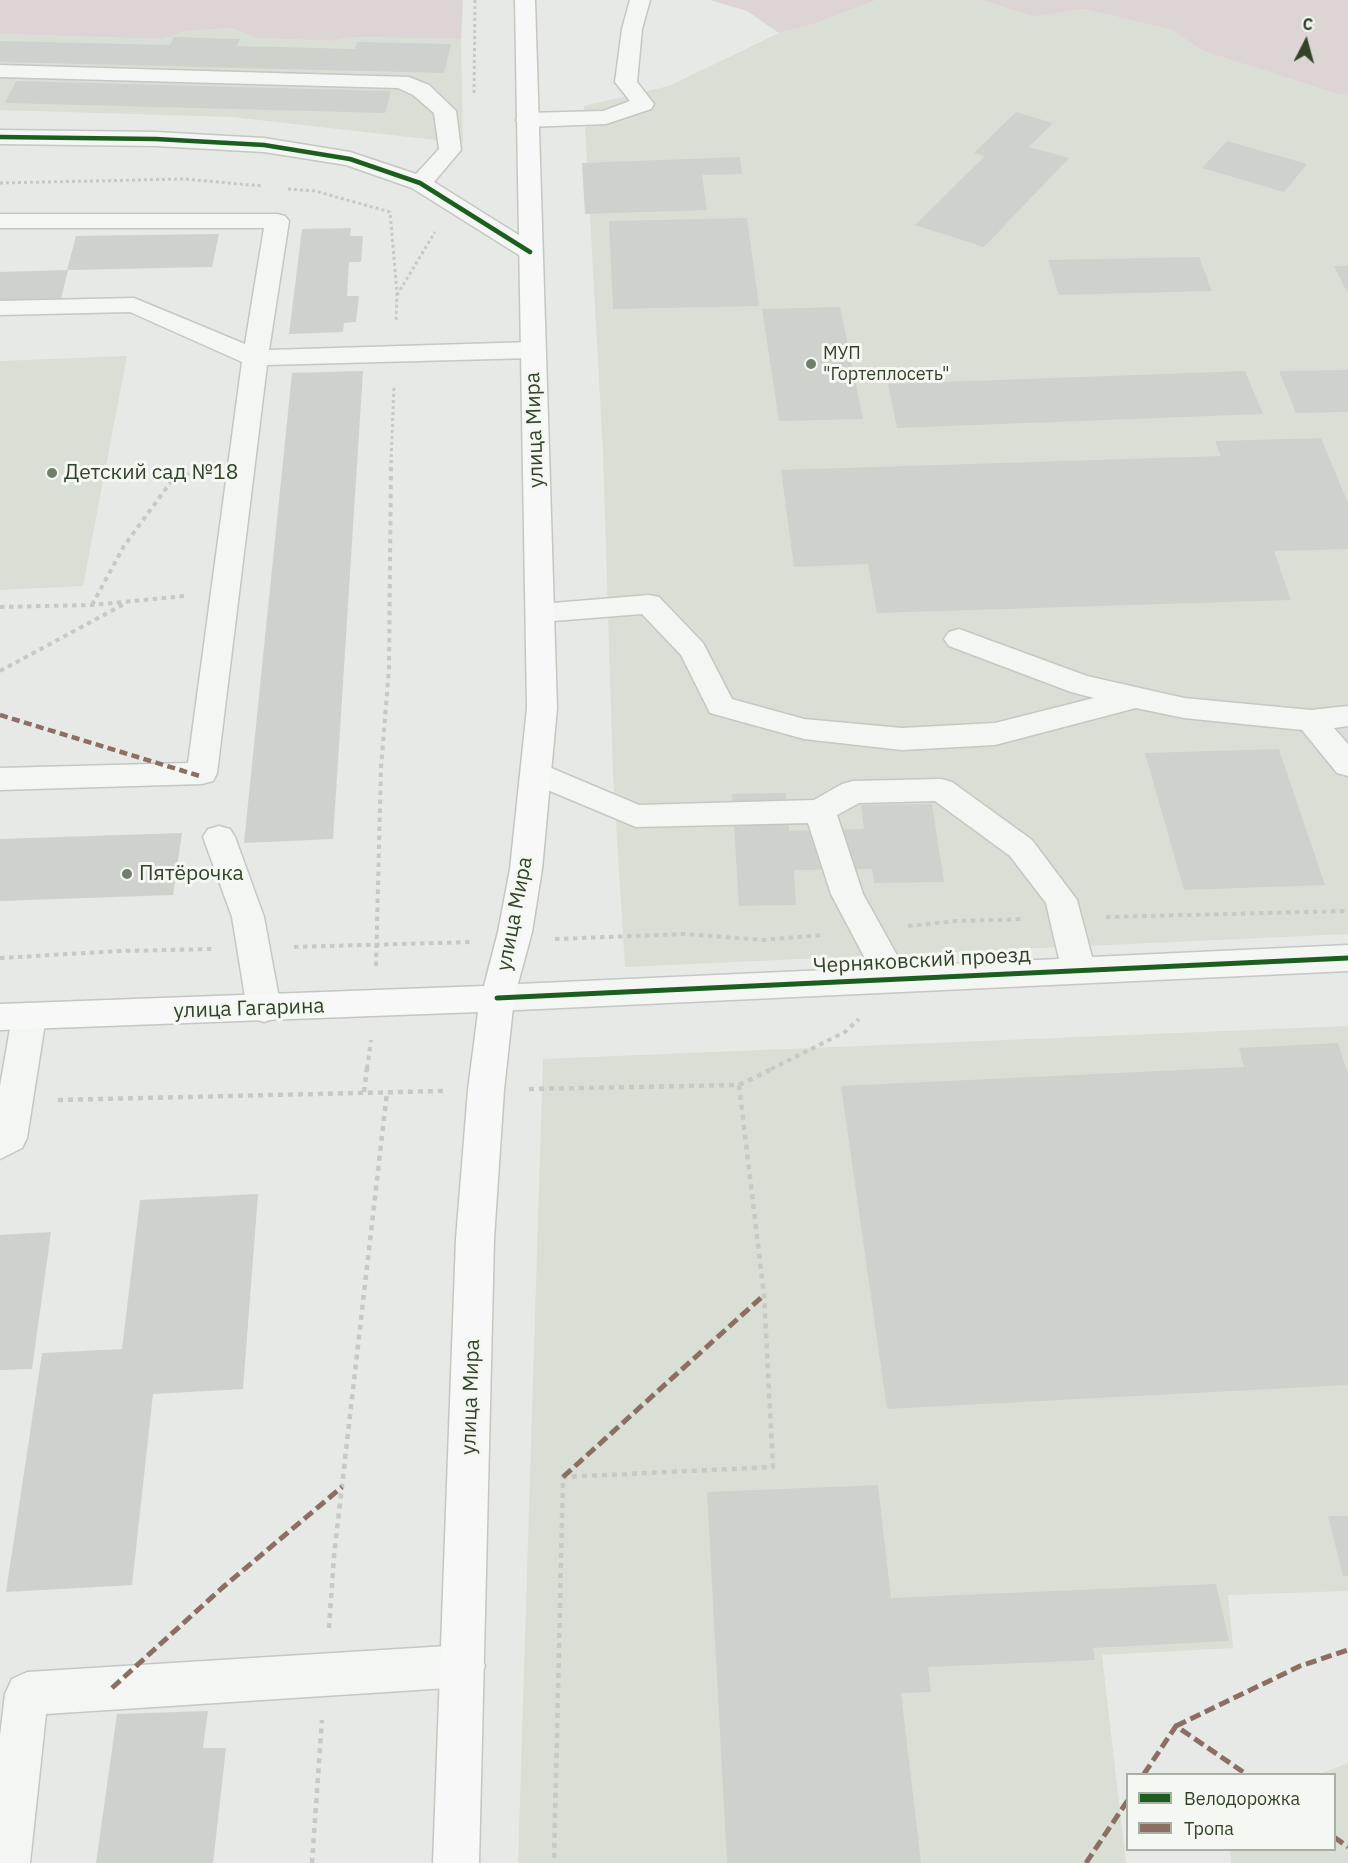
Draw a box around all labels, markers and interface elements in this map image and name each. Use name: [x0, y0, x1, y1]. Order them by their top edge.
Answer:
north arrow: [1276, 12, 1336, 72]
text: С: [1302, 14, 1314, 35]
place label: МУП "Гортеплосеть": [823, 343, 950, 386]
marker: МУП "Гортеплосеть": [804, 357, 818, 371]
street label: улица Мира: [520, 372, 550, 488]
place label: Детский сад №18: [64, 460, 238, 486]
marker: Детский сад №18: [45, 466, 59, 480]
street label: улица Мира: [492, 855, 538, 973]
place label: Пятёрочка: [139, 861, 244, 887]
marker: Пятёрочка: [120, 867, 134, 881]
street label: Черняковский проезд: [813, 943, 1031, 979]
street label: улица Гагарина: [173, 994, 325, 1024]
street label: улица Мира: [456, 1339, 486, 1455]
legend: [1126, 1773, 1336, 1851]
text: Велодорожка: [1184, 1787, 1300, 1810]
text: Тропа: [1184, 1817, 1234, 1840]

